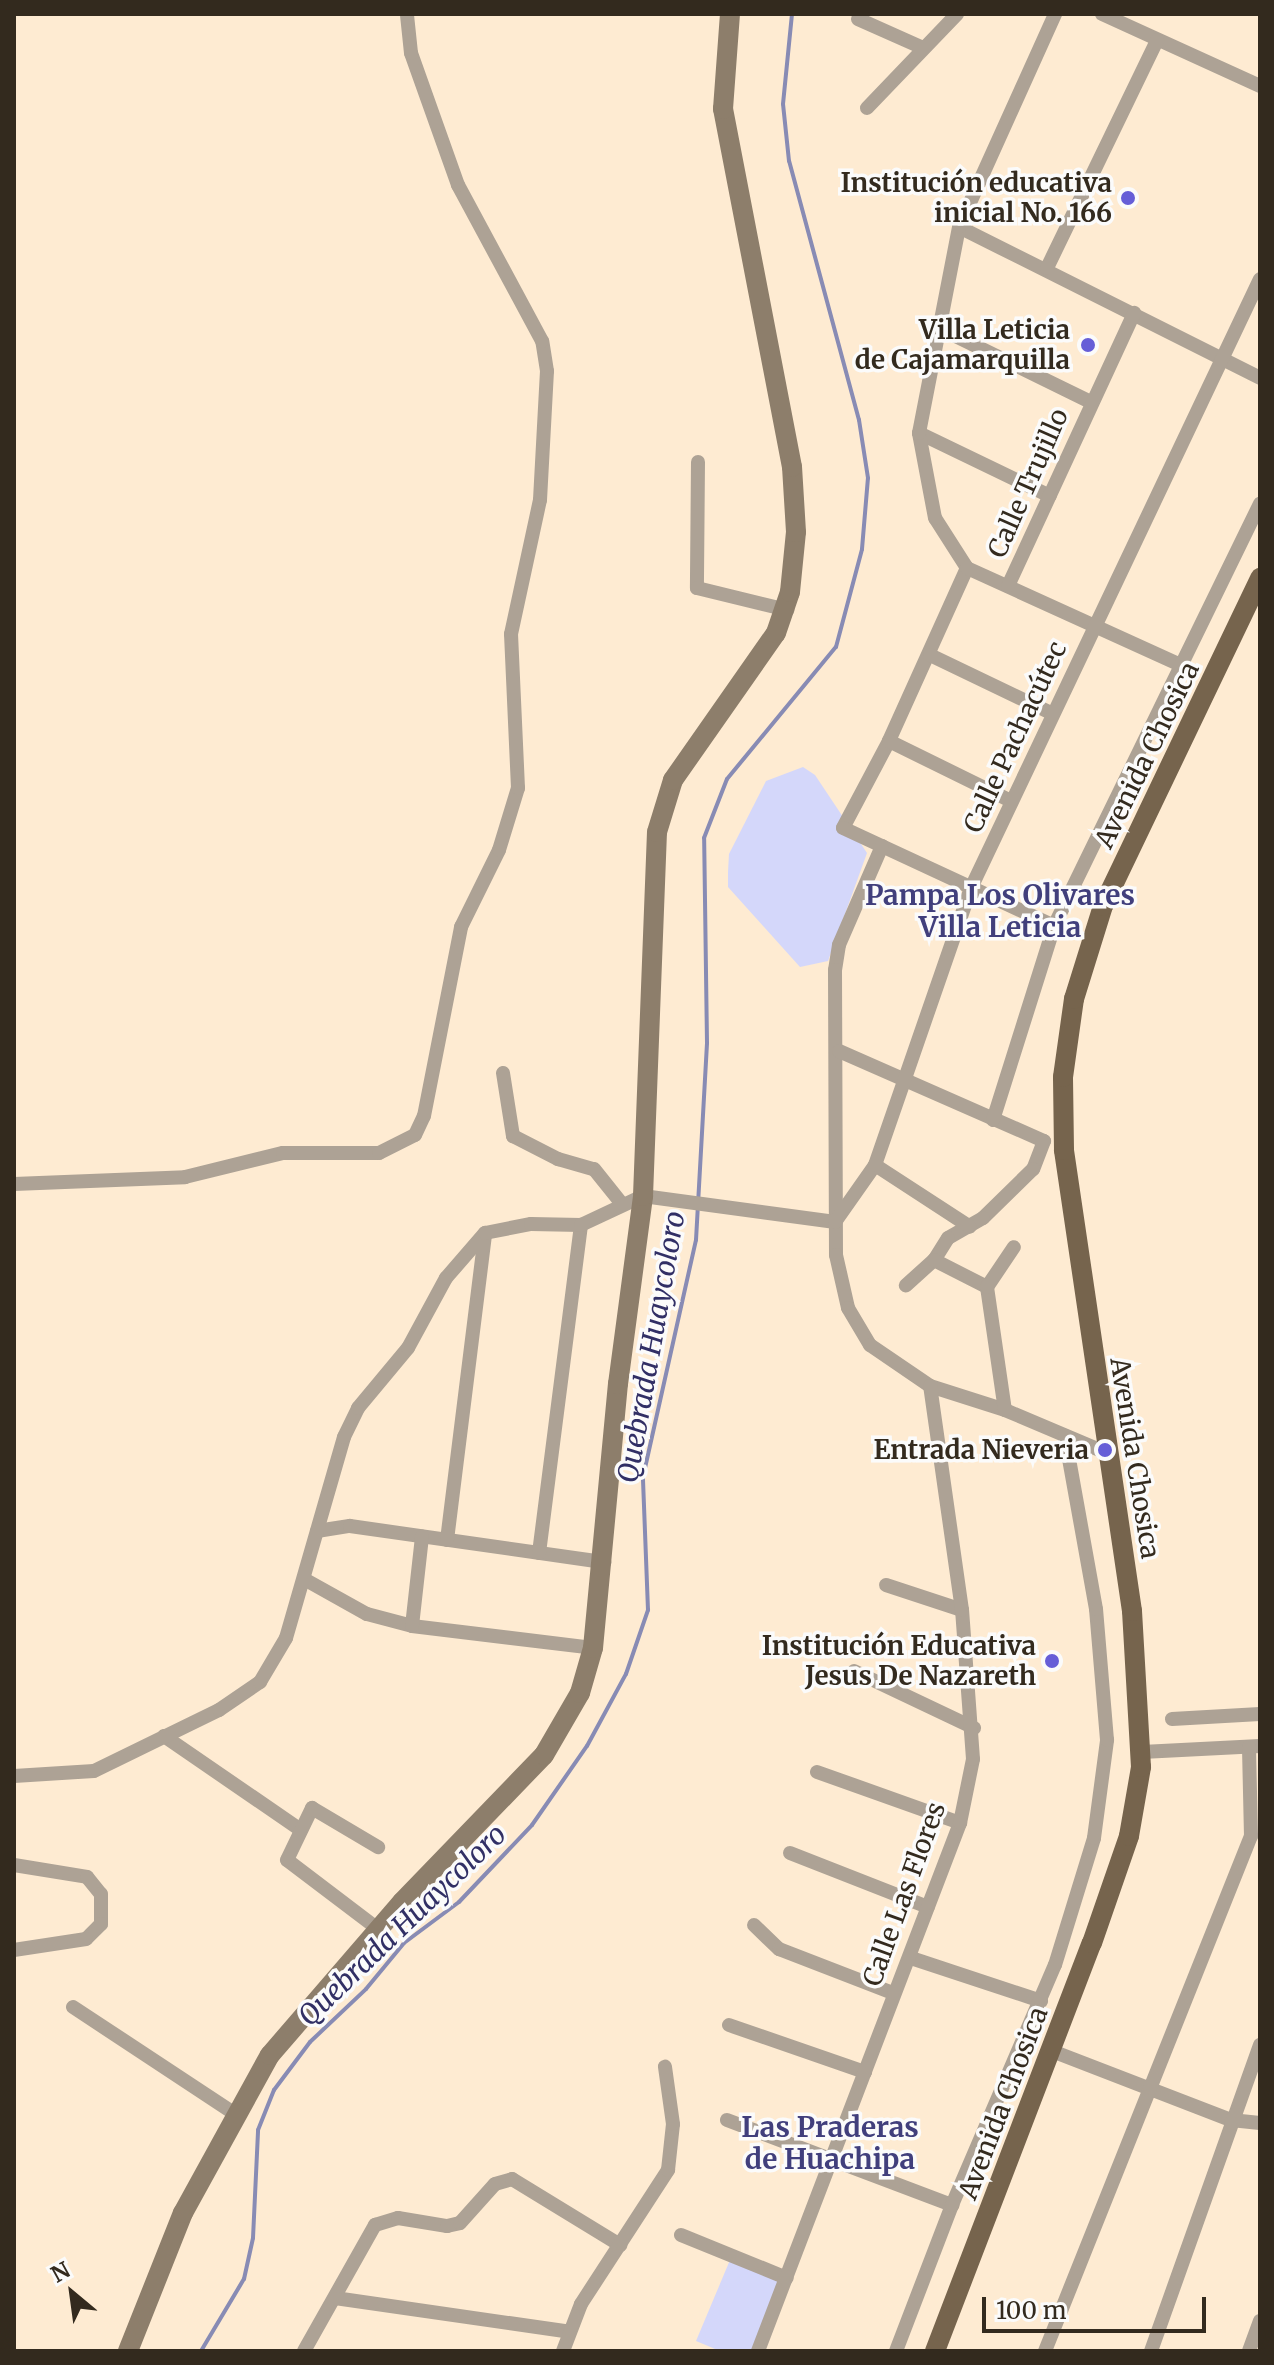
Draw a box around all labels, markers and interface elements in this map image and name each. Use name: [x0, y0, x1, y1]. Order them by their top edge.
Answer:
place label: Institución educativa inicial No. 166: [841, 167, 1112, 228]
marker: Institución educativa inicial No. 166: [1119, 189, 1137, 207]
place label: Villa Leticia de Cajamarquilla: [855, 314, 1070, 376]
marker: Villa Leticia de Cajamarquilla: [1077, 334, 1099, 356]
street label: Calle Trujillo: [981, 404, 1075, 562]
street label: Calle Pachacútec: [957, 636, 1073, 838]
street label: Avenida Chosica: [1088, 657, 1206, 853]
district label: Pampa Los Olivares Villa Leticia: [865, 878, 1135, 944]
water label: Quebrada Huaycoloro: [611, 1208, 691, 1486]
street label: Avenida Chosica: [1104, 1355, 1166, 1561]
place label: Entrada Nieveria: [873, 1434, 1089, 1466]
marker: Entrada Nieveria: [1096, 1441, 1114, 1459]
place label: Institución Educativa Jesus De Nazareth: [762, 1630, 1036, 1692]
marker: Institución Educativa Jesus De Nazareth: [1043, 1652, 1061, 1670]
street label: Calle Las Flores: [856, 1798, 952, 1990]
water label: Quebrada Huaycoloro: [291, 1817, 513, 2033]
street label: Avenida Chosica: [952, 2002, 1054, 2204]
district label: Las Praderas de Huachipa: [741, 2110, 919, 2176]
north arrow: [32, 2253, 112, 2333]
text: N: [46, 2256, 75, 2288]
scale bar: [986, 2281, 1210, 2331]
text: 100 m: [996, 2295, 1066, 2326]

